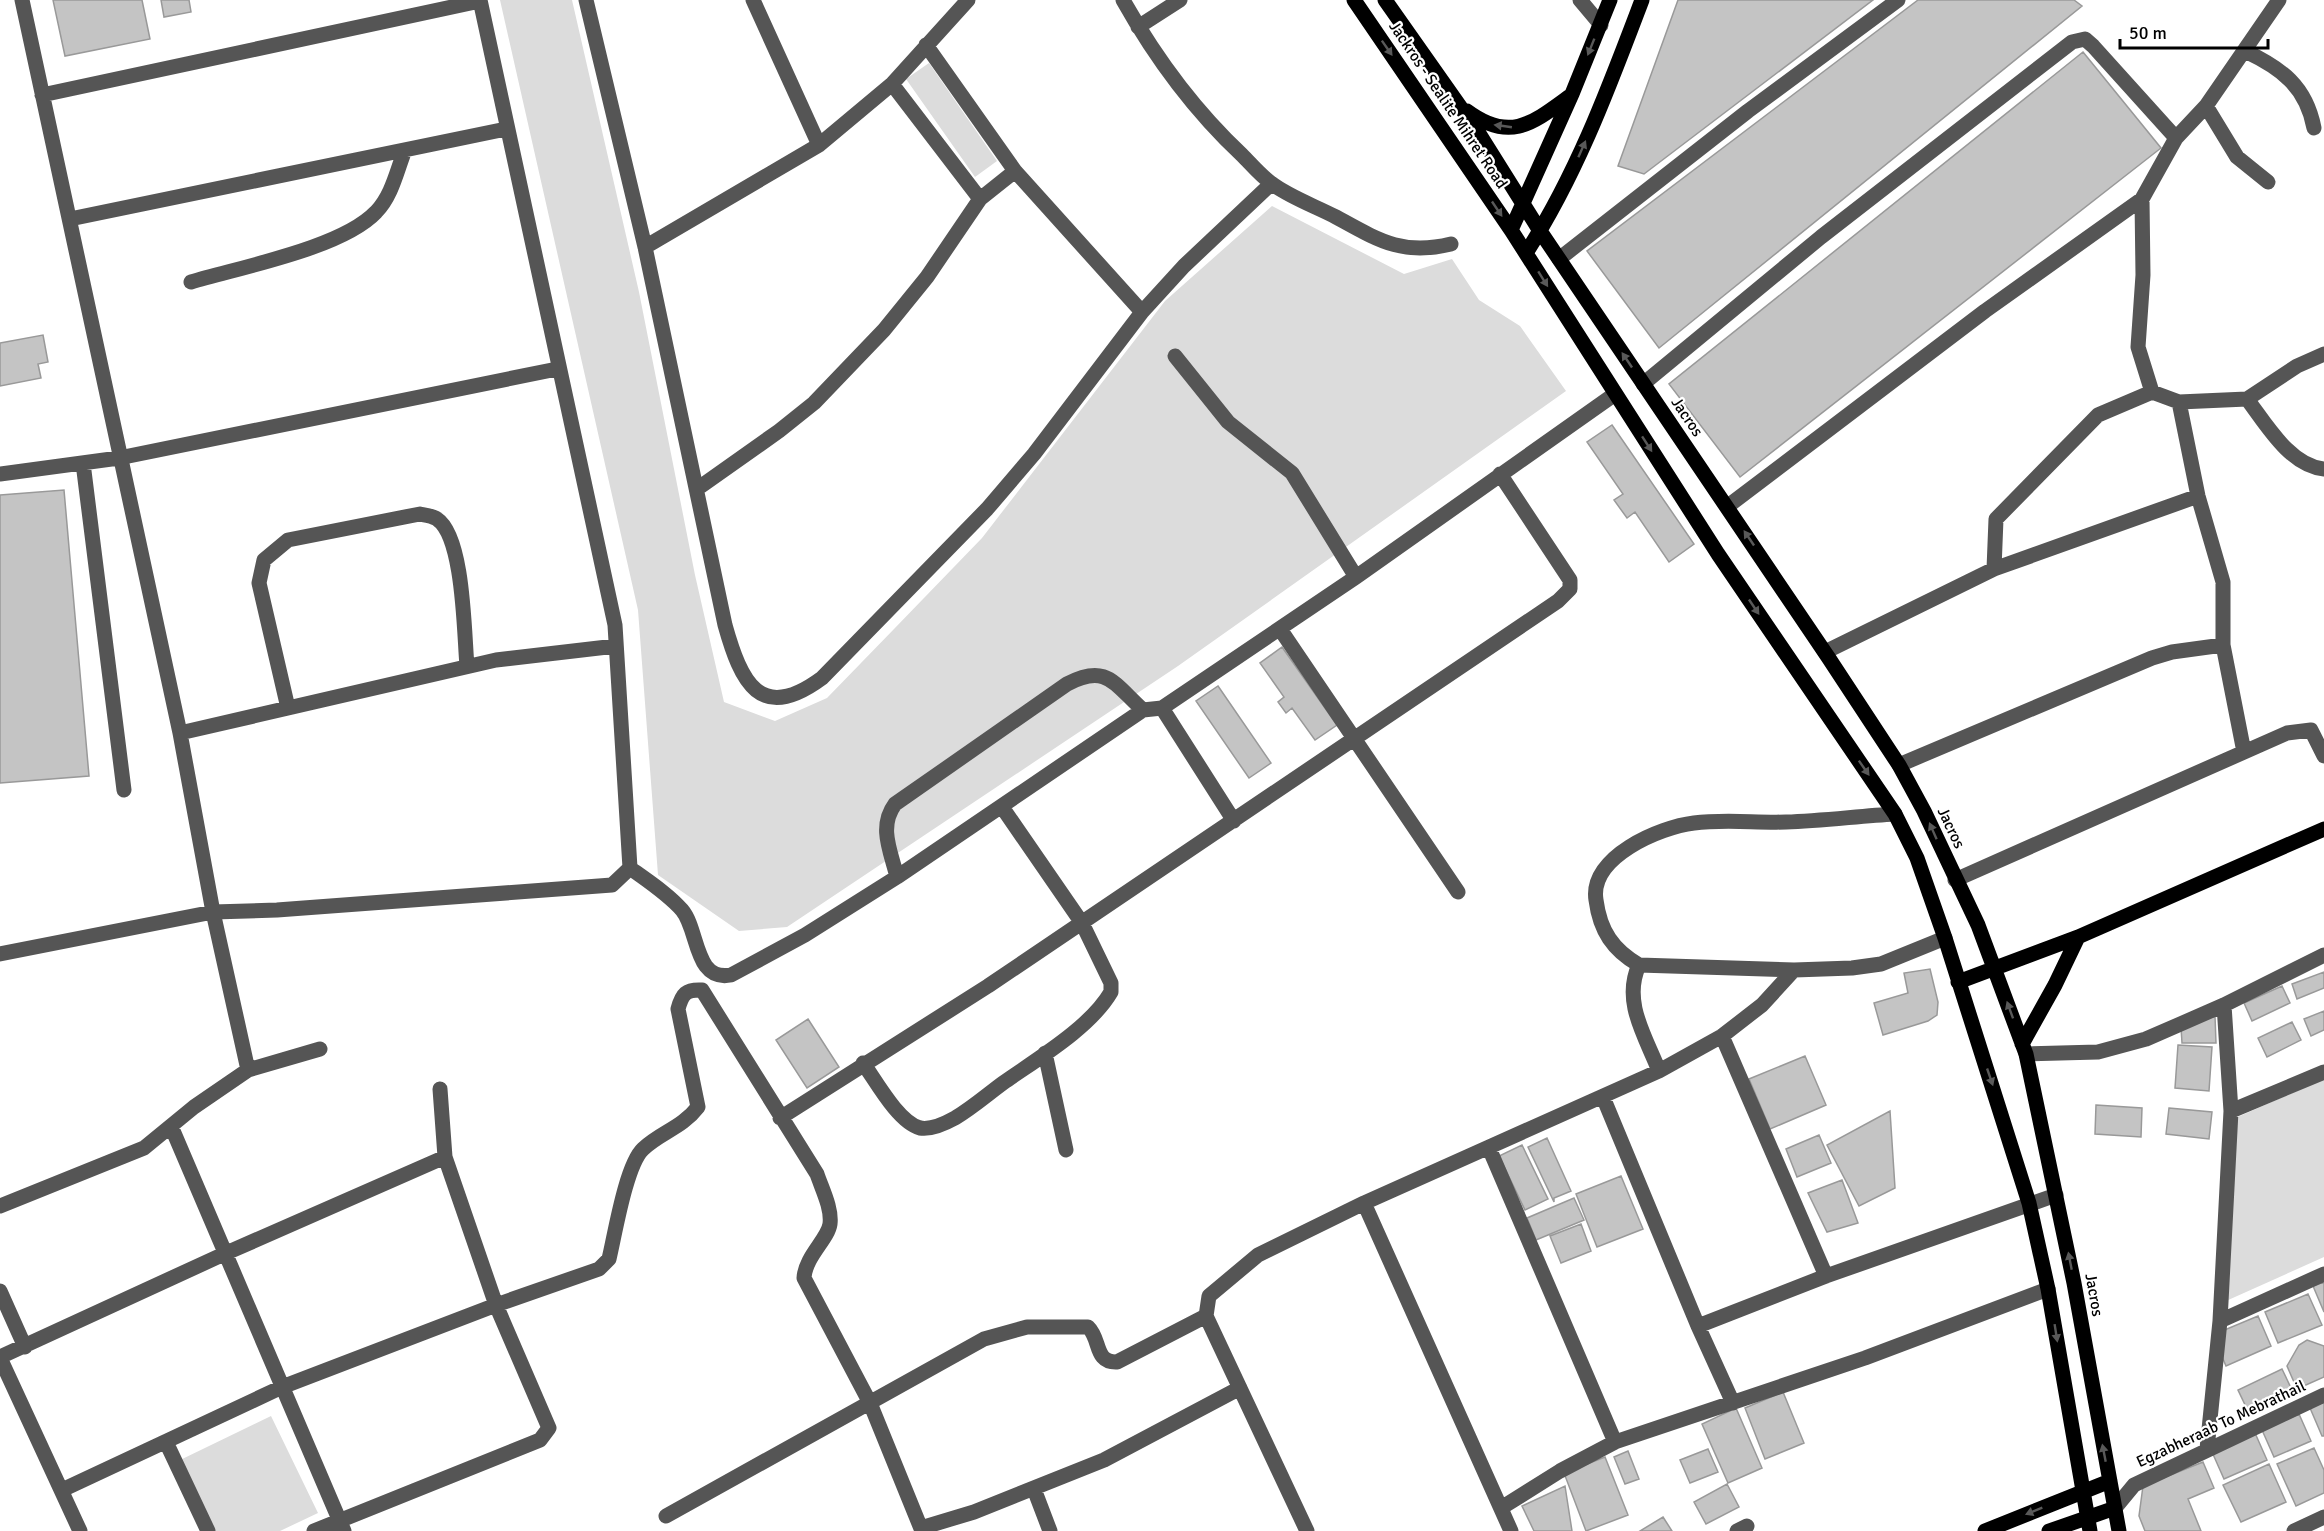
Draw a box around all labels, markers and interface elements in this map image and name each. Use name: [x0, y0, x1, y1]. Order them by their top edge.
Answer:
scale bar: [2120, 12, 2268, 50]
street label: Jackros - Sealite Mihret Road: [1384, 17, 1512, 193]
text: 50 m: [2129, 22, 2167, 44]
one-way arrow: [1586, 39, 1596, 57]
one-way arrow: [1381, 40, 1393, 56]
one-way arrow: [1493, 122, 1512, 131]
one-way arrow: [1578, 140, 1587, 157]
one-way arrow: [1491, 201, 1503, 217]
one-way arrow: [1537, 271, 1548, 287]
one-way arrow: [1622, 352, 1633, 368]
street label: Jacros: [1667, 393, 1707, 441]
one-way arrow: [1641, 436, 1652, 452]
one-way arrow: [1744, 530, 1755, 546]
one-way arrow: [1748, 599, 1759, 615]
one-way arrow: [1858, 760, 1870, 776]
street label: Jacros: [1933, 804, 1969, 852]
one-way arrow: [1929, 823, 1938, 840]
one-way arrow: [2005, 1001, 2015, 1019]
one-way arrow: [1986, 1068, 1995, 1086]
one-way arrow: [2065, 1251, 2074, 1270]
street label: Jacros: [2080, 1272, 2108, 1318]
one-way arrow: [2051, 1324, 2060, 1343]
street label: Egzabheraab To Mebrathail: [2133, 1376, 2309, 1472]
one-way arrow: [2099, 1443, 2108, 1462]
one-way arrow: [2024, 1506, 2042, 1516]

